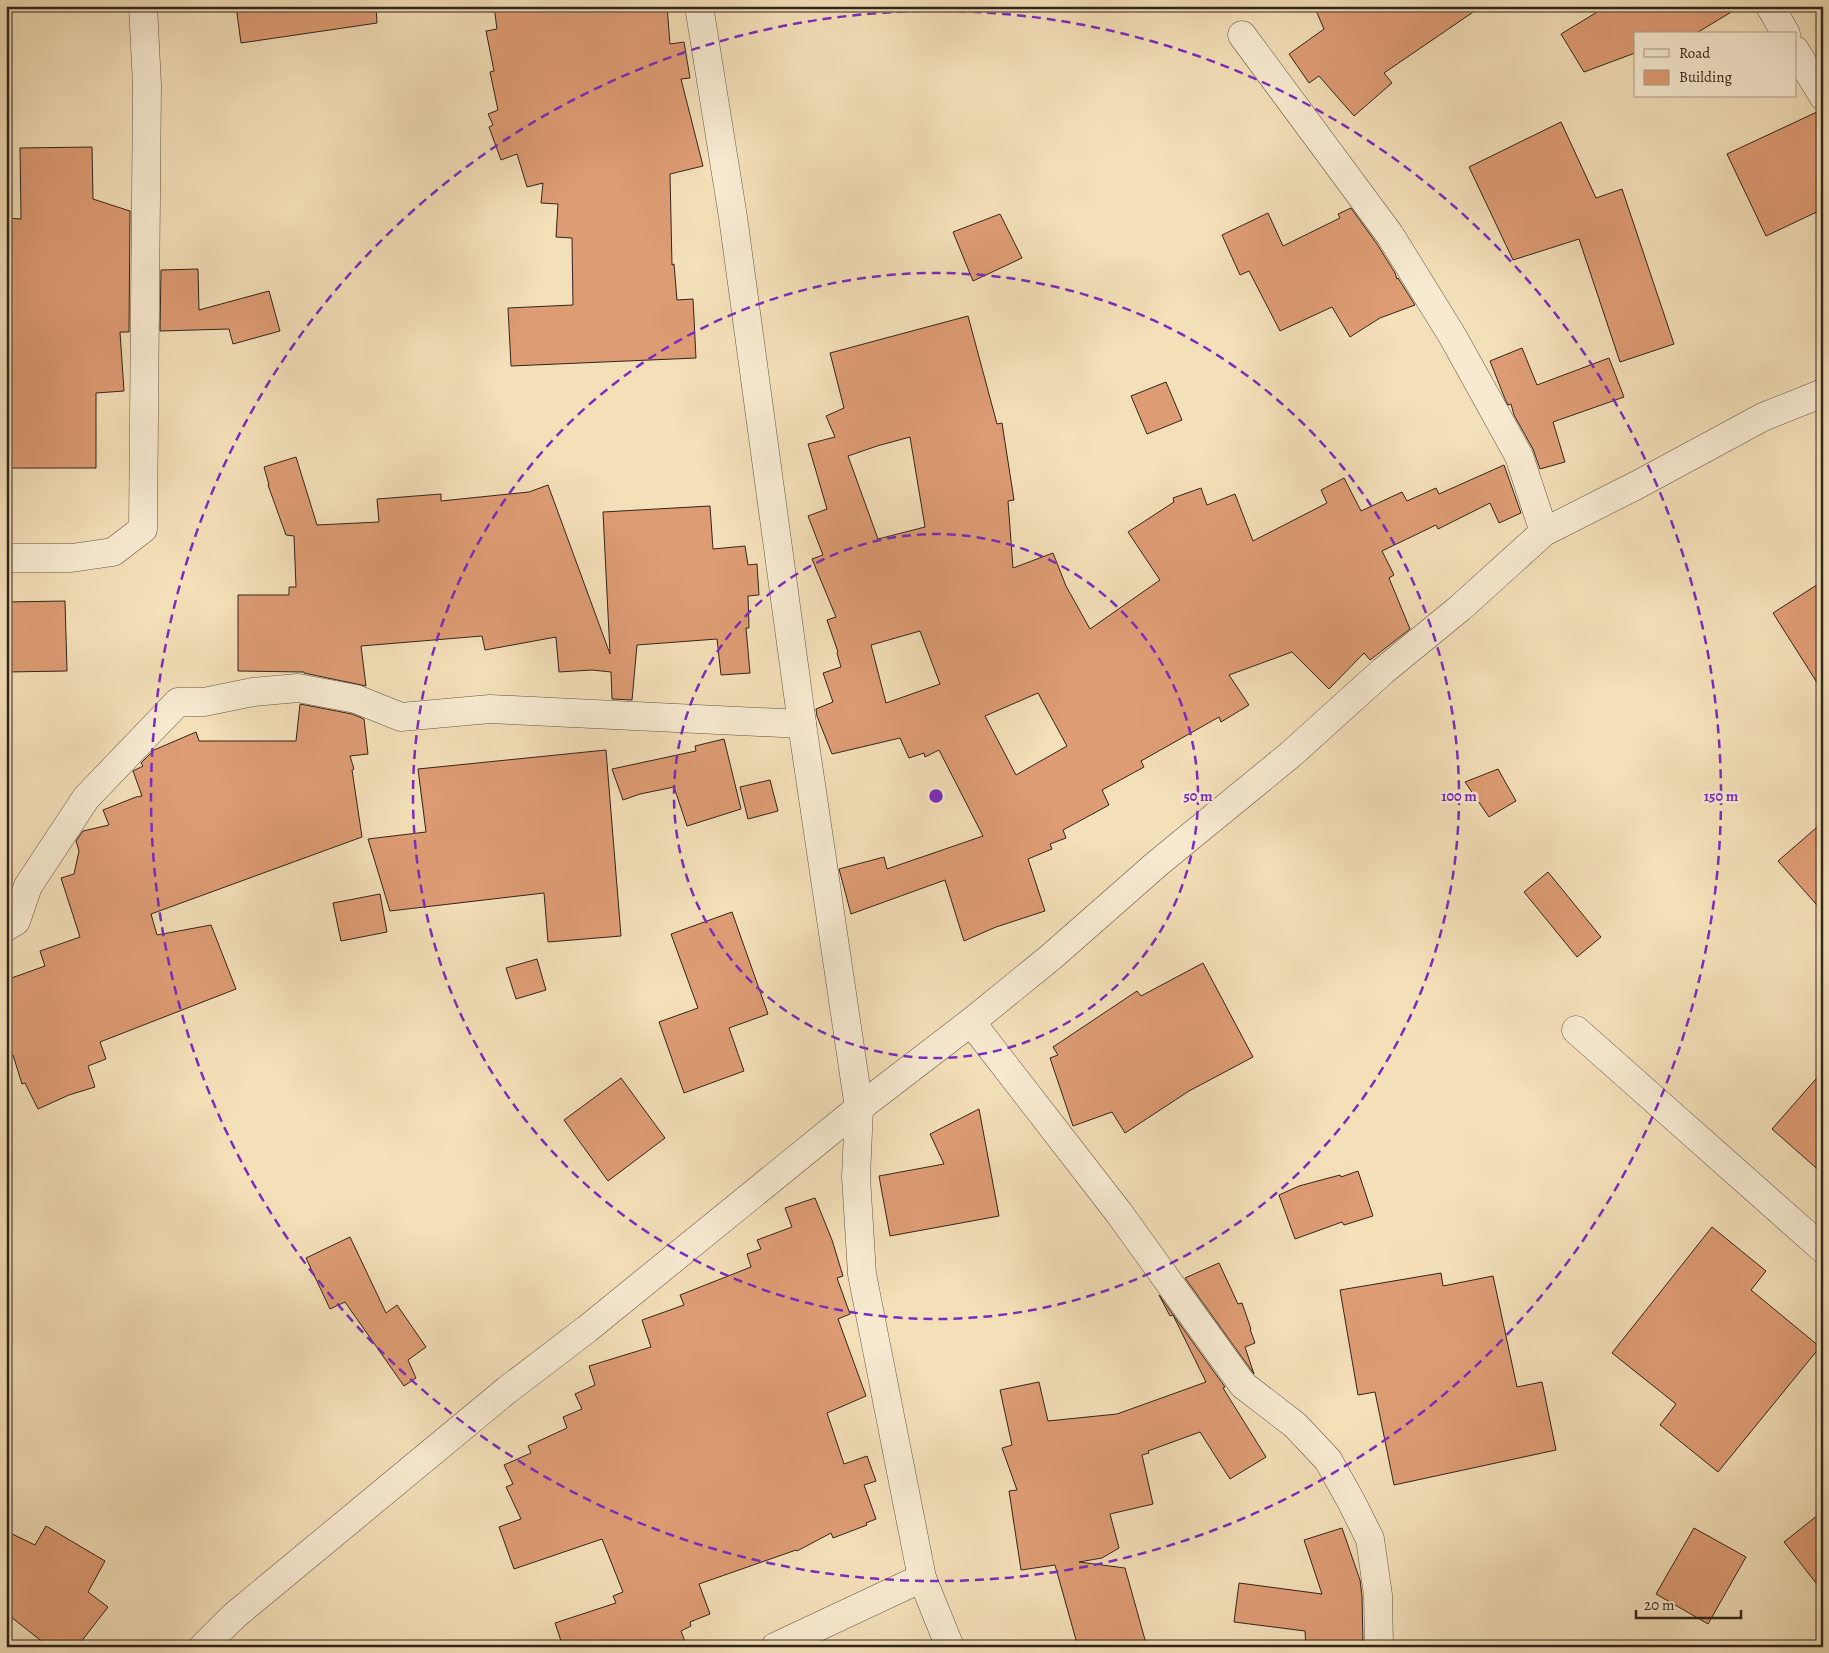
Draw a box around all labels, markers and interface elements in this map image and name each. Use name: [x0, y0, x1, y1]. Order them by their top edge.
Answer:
legend: [1634, 32, 1796, 98]
text: Road: [1679, 43, 1711, 63]
text: Building: [1679, 67, 1732, 87]
text: 50 m: [1183, 786, 1213, 806]
text: 100 m: [1441, 786, 1477, 806]
text: 150 m: [1704, 786, 1739, 806]
centre of rings: [927, 787, 945, 805]
scale bar: [1636, 1588, 1742, 1620]
text: 20 m: [1644, 1595, 1675, 1615]

